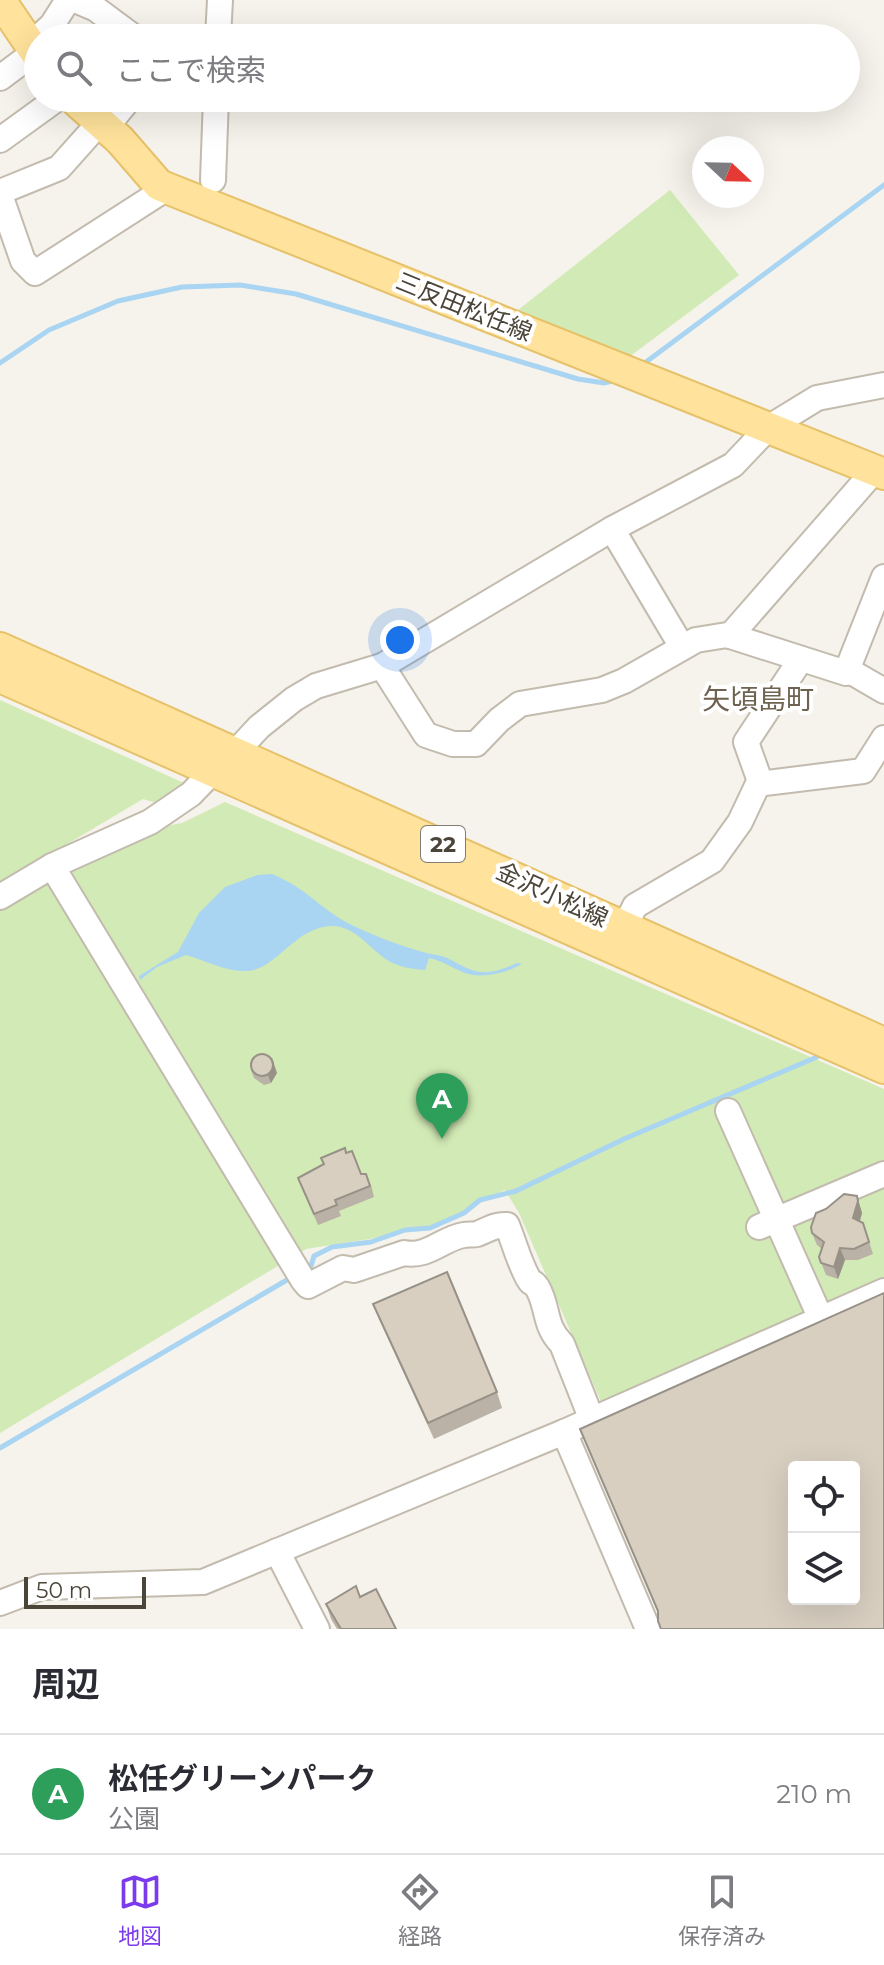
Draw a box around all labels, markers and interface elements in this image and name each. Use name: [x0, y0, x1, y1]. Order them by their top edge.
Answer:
search box: [24, 24, 860, 112]
icon: search: [52, 46, 96, 90]
text: ここで検索: [116, 52, 266, 89]
north arrow: [692, 136, 764, 208]
street label: 三反田松任線: [392, 266, 536, 347]
your location: [380, 620, 420, 660]
district label: 矢頃島町: [702, 682, 814, 716]
road number: 22: [421, 826, 465, 862]
street label: 金沢小松線: [492, 856, 613, 933]
pin: A: [416, 1073, 468, 1139]
map controls: [788, 1461, 860, 1605]
button: locate: [788, 1461, 860, 1533]
button: layers: [788, 1533, 860, 1605]
scale bar: [24, 1573, 146, 1609]
text: 50 m: [36, 1577, 92, 1604]
text: 周辺: [32, 1663, 100, 1705]
text: 松任グリーンパーク: [108, 1760, 377, 1797]
text: A: [48, 1778, 68, 1810]
text: 210 m: [776, 1778, 852, 1810]
text: 公園: [108, 1803, 160, 1835]
tab: 地図: [118, 1870, 162, 1950]
tab: 経路: [398, 1870, 442, 1950]
tab: 保存済み: [678, 1870, 766, 1950]

